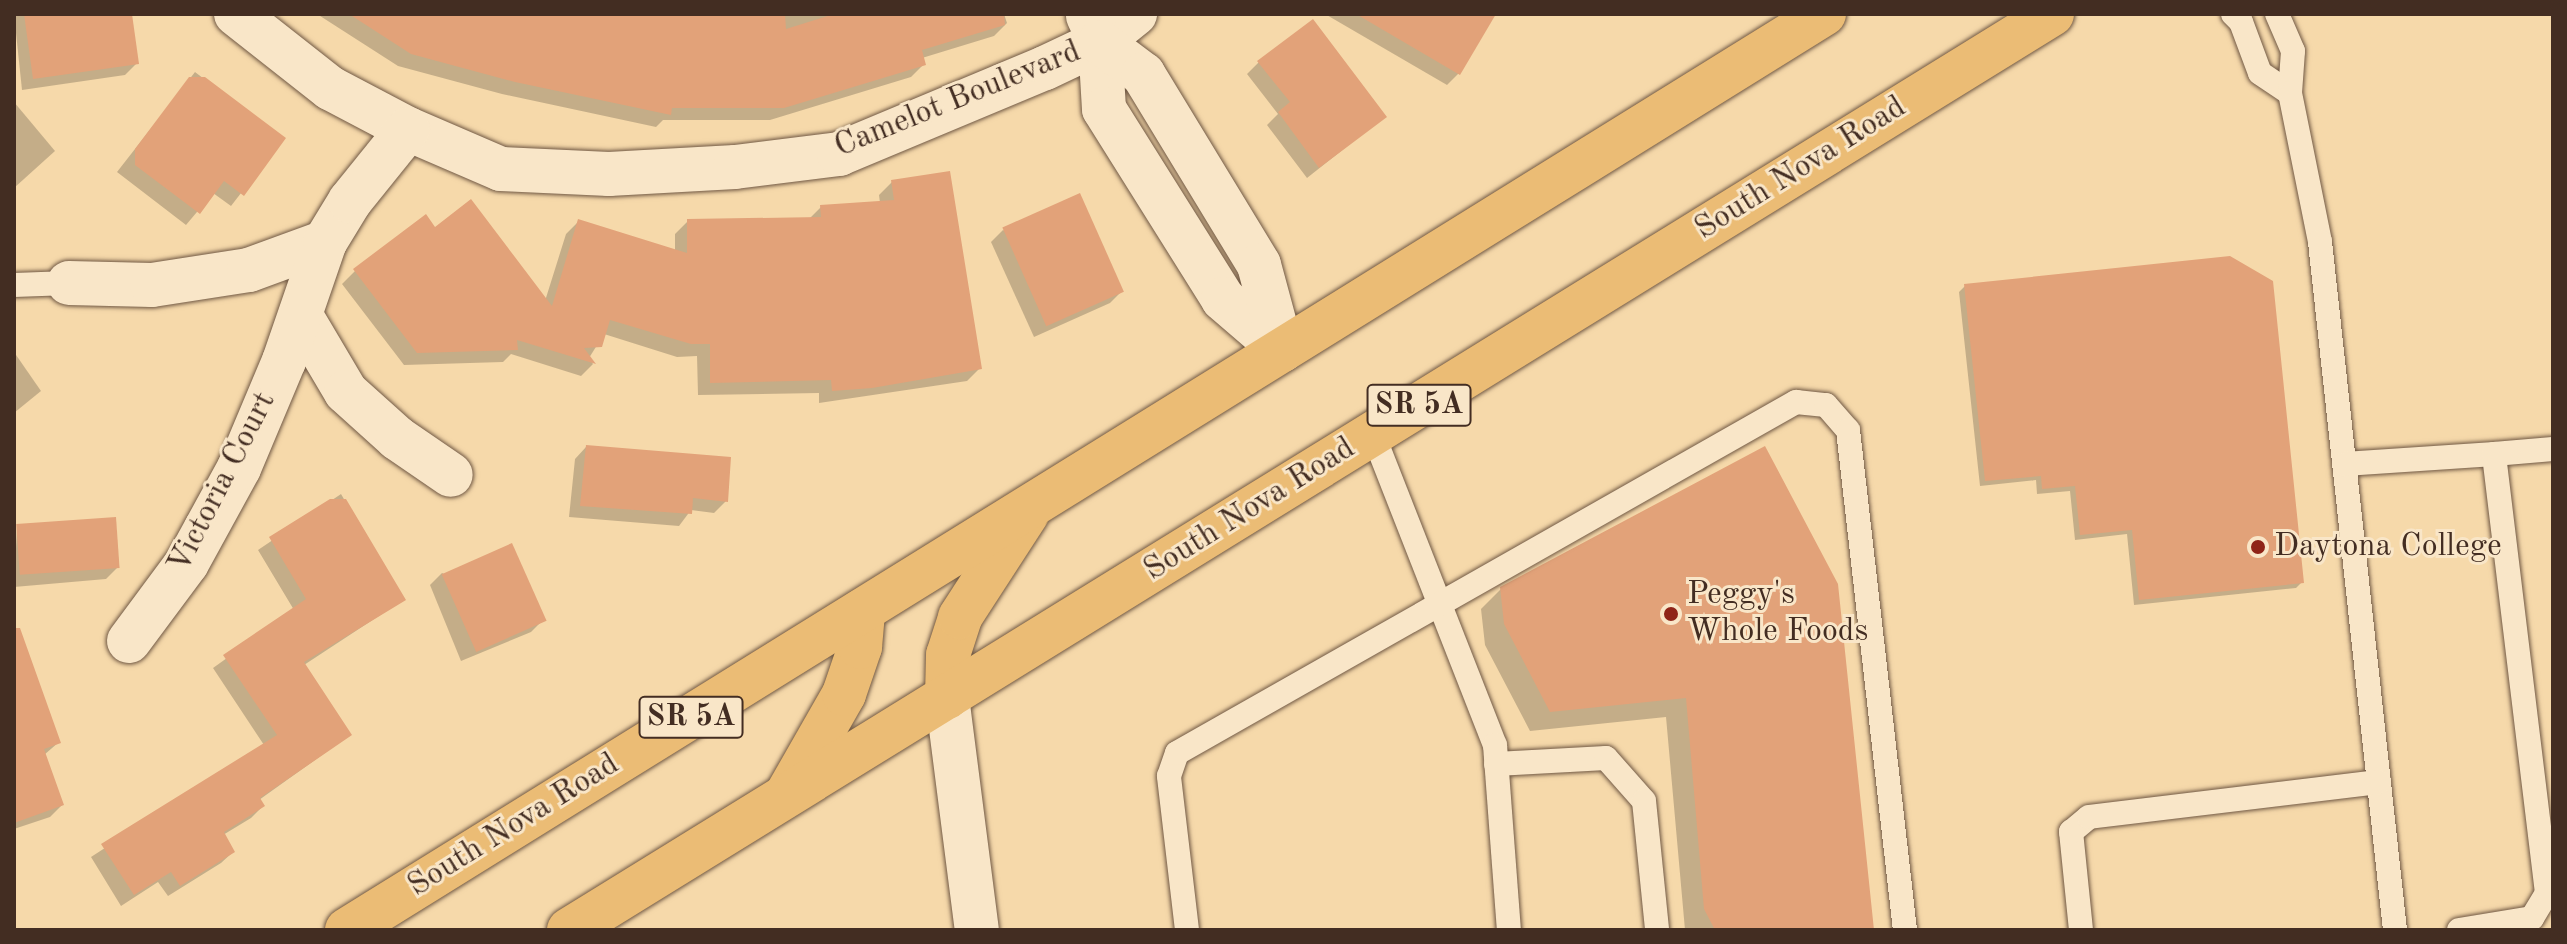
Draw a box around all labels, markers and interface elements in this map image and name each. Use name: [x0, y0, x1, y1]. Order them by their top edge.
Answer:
street label: Camelot Boulevard: [829, 33, 1087, 167]
street label: South Nova Road: [1688, 89, 1914, 249]
road number: SR 5A: [1365, 379, 1473, 431]
street label: Victoria Court: [161, 386, 285, 580]
street label: South Nova Road: [1137, 430, 1363, 590]
place label: Daytona College: [2274, 528, 2502, 566]
marker: Daytona College: [2249, 538, 2267, 556]
place label: Peggy's Whole Foods: [1687, 577, 1868, 652]
marker: Peggy's Whole Foods: [1662, 605, 1680, 623]
road number: SR 5A: [637, 691, 745, 743]
street label: South Nova Road: [401, 746, 627, 906]

